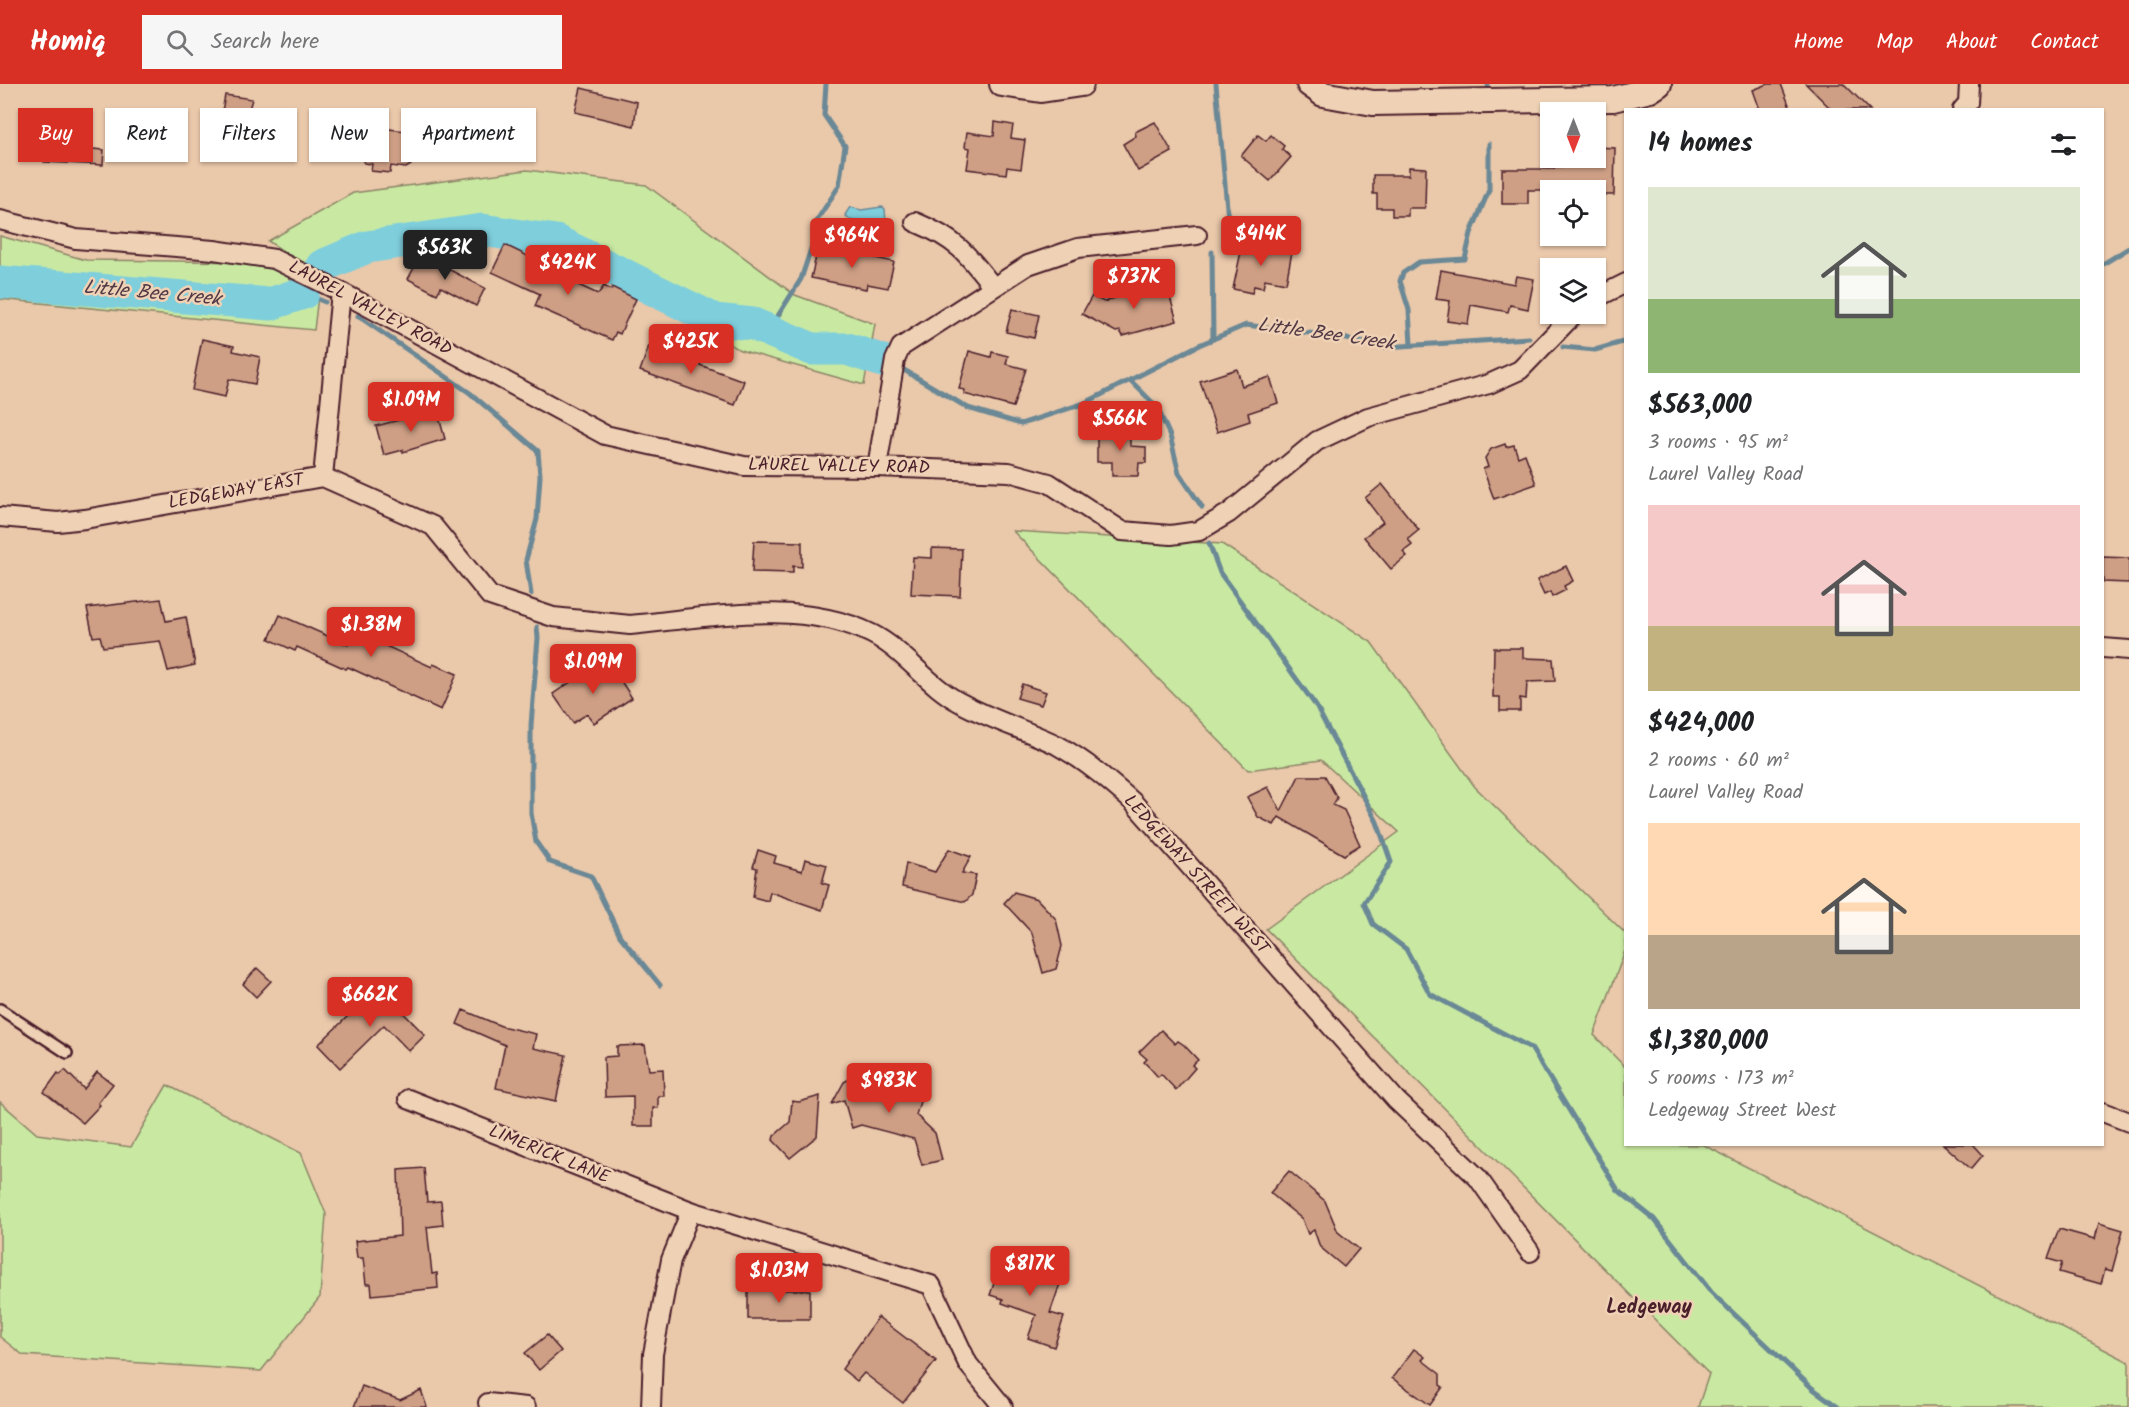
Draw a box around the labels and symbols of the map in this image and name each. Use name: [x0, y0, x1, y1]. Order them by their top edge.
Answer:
north arrow: [1540, 102, 1606, 168]
pin: $414K: [1219, 216, 1303, 267]
pin: $964K: [810, 218, 894, 269]
pin: $563K: [403, 230, 487, 281]
pin: $424K: [526, 245, 610, 296]
street label: LAUREL VALLEY ROAD: [283, 253, 457, 365]
pin: $737K: [1092, 259, 1176, 310]
water label: Little Bee Creek: [82, 272, 225, 316]
water label: Little Bee Creek: [1256, 310, 1399, 361]
pin: $425K: [649, 324, 733, 375]
pin: $1.09M: [362, 382, 460, 433]
pin: $566K: [1078, 401, 1162, 452]
street label: LAUREL VALLEY ROAD: [748, 451, 931, 483]
street label: LEDGEWAY EAST: [166, 466, 307, 518]
pin: $1.38M: [322, 607, 420, 658]
pin: $1.09M: [544, 644, 642, 695]
street label: LEDGEWAY STREET WEST: [1116, 788, 1277, 963]
pin: $662K: [328, 977, 412, 1028]
pin: $983K: [847, 1063, 931, 1114]
street label: LIMERICK LANE: [484, 1118, 614, 1193]
pin: $817K: [988, 1246, 1072, 1297]
pin: $1.03M: [730, 1253, 828, 1304]
district label: Ledgeway: [1606, 1292, 1692, 1324]

